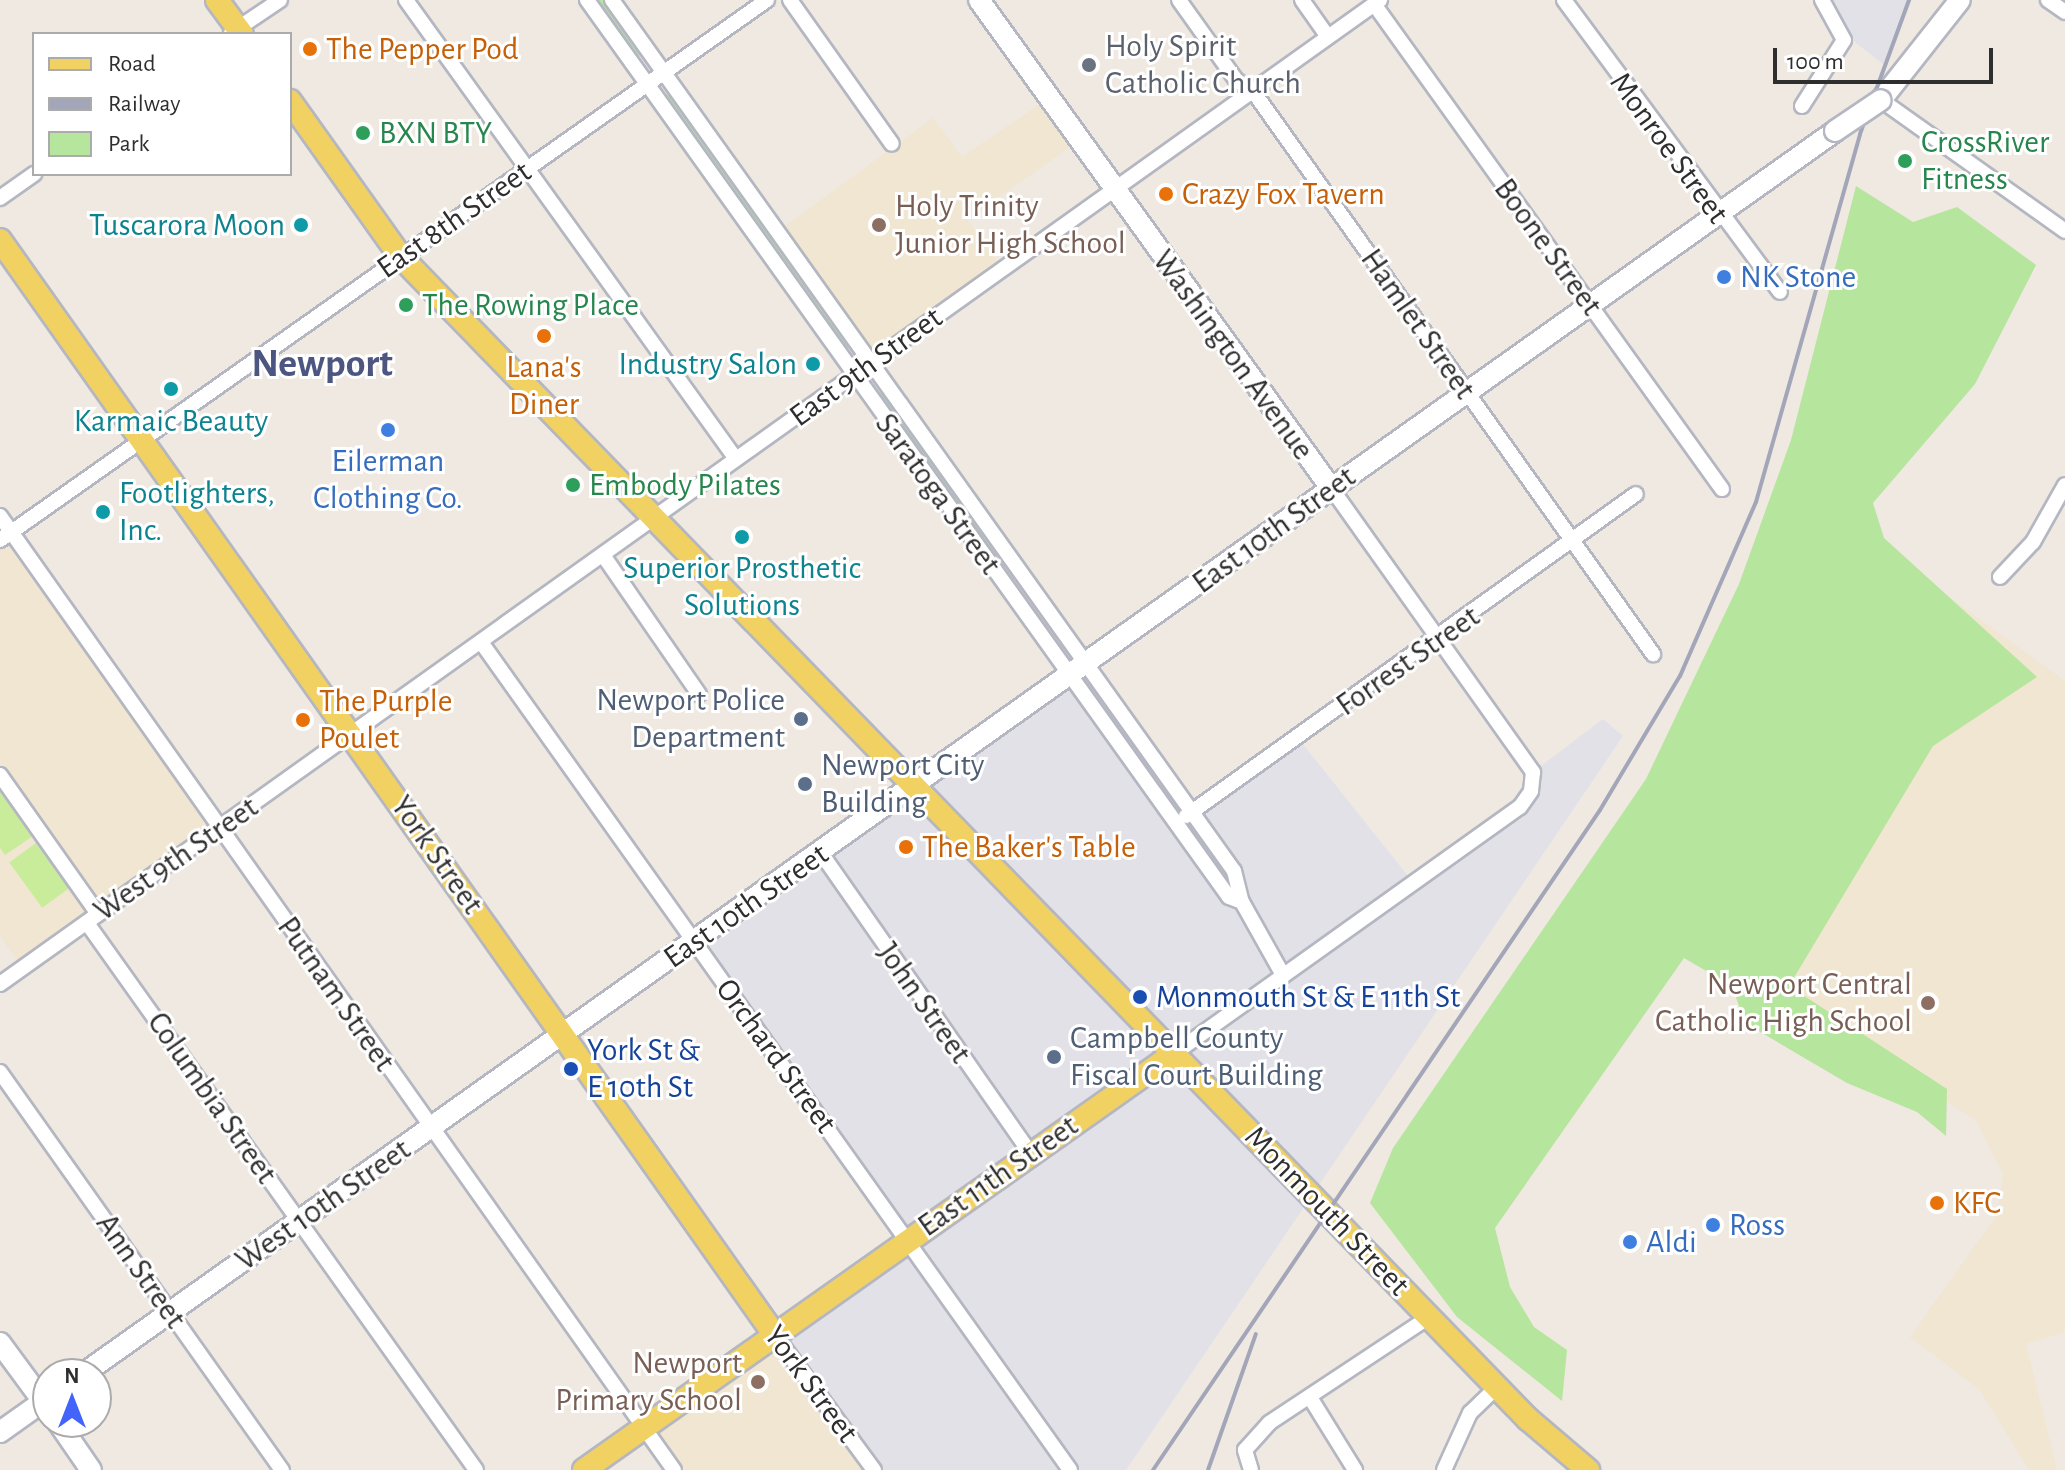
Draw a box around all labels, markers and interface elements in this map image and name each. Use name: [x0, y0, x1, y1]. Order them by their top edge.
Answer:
place label: Holy Spirit Catholic Church: [1105, 28, 1301, 103]
place label: The Pepper Pod: [326, 30, 519, 68]
legend: [32, 32, 292, 176]
scale bar: [1777, 32, 1997, 82]
marker: The Pepper Pod: [301, 40, 319, 58]
text: 100 m: [1787, 50, 1844, 74]
text: Road: [108, 52, 156, 76]
marker: Holy Spirit Catholic Church: [1080, 56, 1098, 74]
street label: Monroe Street: [1601, 65, 1737, 231]
text: Railway: [108, 92, 180, 116]
place label: BXN BTY: [379, 114, 492, 152]
marker: BXN BTY: [354, 124, 372, 142]
place label: CrossRiver Fitness: [1921, 124, 2049, 199]
text: Park: [108, 132, 149, 156]
marker: CrossRiver Fitness: [1896, 152, 1914, 170]
street label: East 8th Street: [369, 153, 539, 287]
street label: Boone Street: [1485, 171, 1611, 323]
place label: Crazy Fox Tavern: [1182, 175, 1385, 213]
marker: Crazy Fox Tavern: [1157, 185, 1175, 203]
place label: Holy Trinity Junior High School: [895, 188, 1126, 263]
place label: Tuscarora Moon: [89, 206, 285, 244]
marker: Tuscarora Moon: [292, 216, 310, 234]
marker: Holy Trinity Junior High School: [870, 216, 888, 234]
street label: Hamlet Street: [1352, 241, 1484, 407]
street label: Washington Avenue: [1144, 243, 1322, 467]
place label: NK Stone: [1740, 258, 1856, 296]
marker: NK Stone: [1715, 268, 1733, 286]
place label: The Rowing Place: [422, 286, 639, 324]
marker: The Rowing Place: [397, 296, 415, 314]
street label: East 9th Street: [782, 299, 950, 435]
marker: Lana's Diner: [535, 327, 553, 345]
district label: Newport: [251, 340, 393, 388]
place label: Industry Salon: [619, 345, 797, 383]
place label: Lana's Diner: [506, 349, 582, 424]
marker: Industry Salon: [804, 355, 822, 373]
marker: Karmaic Beauty: [162, 380, 180, 398]
place label: Karmaic Beauty: [74, 402, 268, 440]
street label: Saratoga Street: [867, 406, 1009, 582]
marker: Eilerman Clothing Co.: [379, 421, 397, 439]
place label: Eilerman Clothing Co.: [313, 443, 463, 518]
street label: East 10th Street: [1185, 458, 1363, 602]
place label: Embody Pilates: [589, 466, 781, 504]
place label: Footlighters, Inc.: [119, 475, 275, 550]
marker: Embody Pilates: [564, 476, 582, 494]
marker: Footlighters, Inc.: [94, 503, 112, 521]
marker: Superior Prosthetic Solutions: [733, 528, 751, 546]
place label: Superior Prosthetic Solutions: [623, 550, 861, 625]
street label: Forrest Street: [1329, 598, 1487, 724]
place label: Newport Police Department: [596, 682, 785, 757]
place label: The Purple Poulet: [319, 683, 453, 758]
marker: Newport Police Department: [792, 710, 810, 728]
marker: The Purple Poulet: [294, 711, 312, 729]
place label: Newport City Building: [821, 747, 984, 822]
marker: Newport City Building: [796, 775, 814, 793]
street label: West 9th Street: [86, 788, 266, 930]
street label: York Street: [382, 788, 492, 922]
place label: The Baker's Table: [922, 828, 1136, 866]
street label: East 10th Street: [656, 835, 836, 977]
marker: The Baker's Table: [897, 838, 915, 856]
street label: Putnam Street: [269, 909, 403, 1079]
street label: John Street: [869, 935, 979, 1071]
place label: Newport Central Catholic High School: [1655, 966, 1912, 1041]
street label: Orchard Street: [707, 971, 845, 1141]
place label: Monmouth St & E 11th St: [1156, 978, 1460, 1016]
marker: Monmouth St & E 11th St: [1131, 988, 1149, 1006]
marker: Newport Central Catholic High School: [1919, 994, 1937, 1012]
street label: Columbia Street: [139, 1005, 285, 1191]
place label: Campbell County Fiscal Court Building: [1070, 1020, 1323, 1095]
place label: York St & E 10th St: [587, 1032, 700, 1107]
marker: Campbell County Fiscal Court Building: [1045, 1048, 1063, 1066]
marker: York St & E 10th St: [562, 1060, 580, 1078]
street label: East 11th Street: [911, 1107, 1085, 1245]
street label: Monmouth Street: [1236, 1118, 1418, 1304]
street label: West 10th Street: [228, 1131, 418, 1279]
place label: KFC: [1953, 1184, 2001, 1222]
marker: KFC: [1928, 1194, 1946, 1212]
street label: Ann Street: [88, 1206, 194, 1336]
place label: Ross: [1729, 1206, 1785, 1244]
marker: Ross: [1704, 1216, 1722, 1234]
place label: Aldi: [1646, 1223, 1697, 1261]
marker: Aldi: [1621, 1233, 1639, 1251]
street label: York Street: [756, 1318, 866, 1450]
place label: Newport Primary School: [555, 1345, 742, 1420]
north arrow: [32, 1358, 112, 1438]
text: N: [64, 1365, 80, 1387]
marker: Newport Primary School: [749, 1373, 767, 1391]

